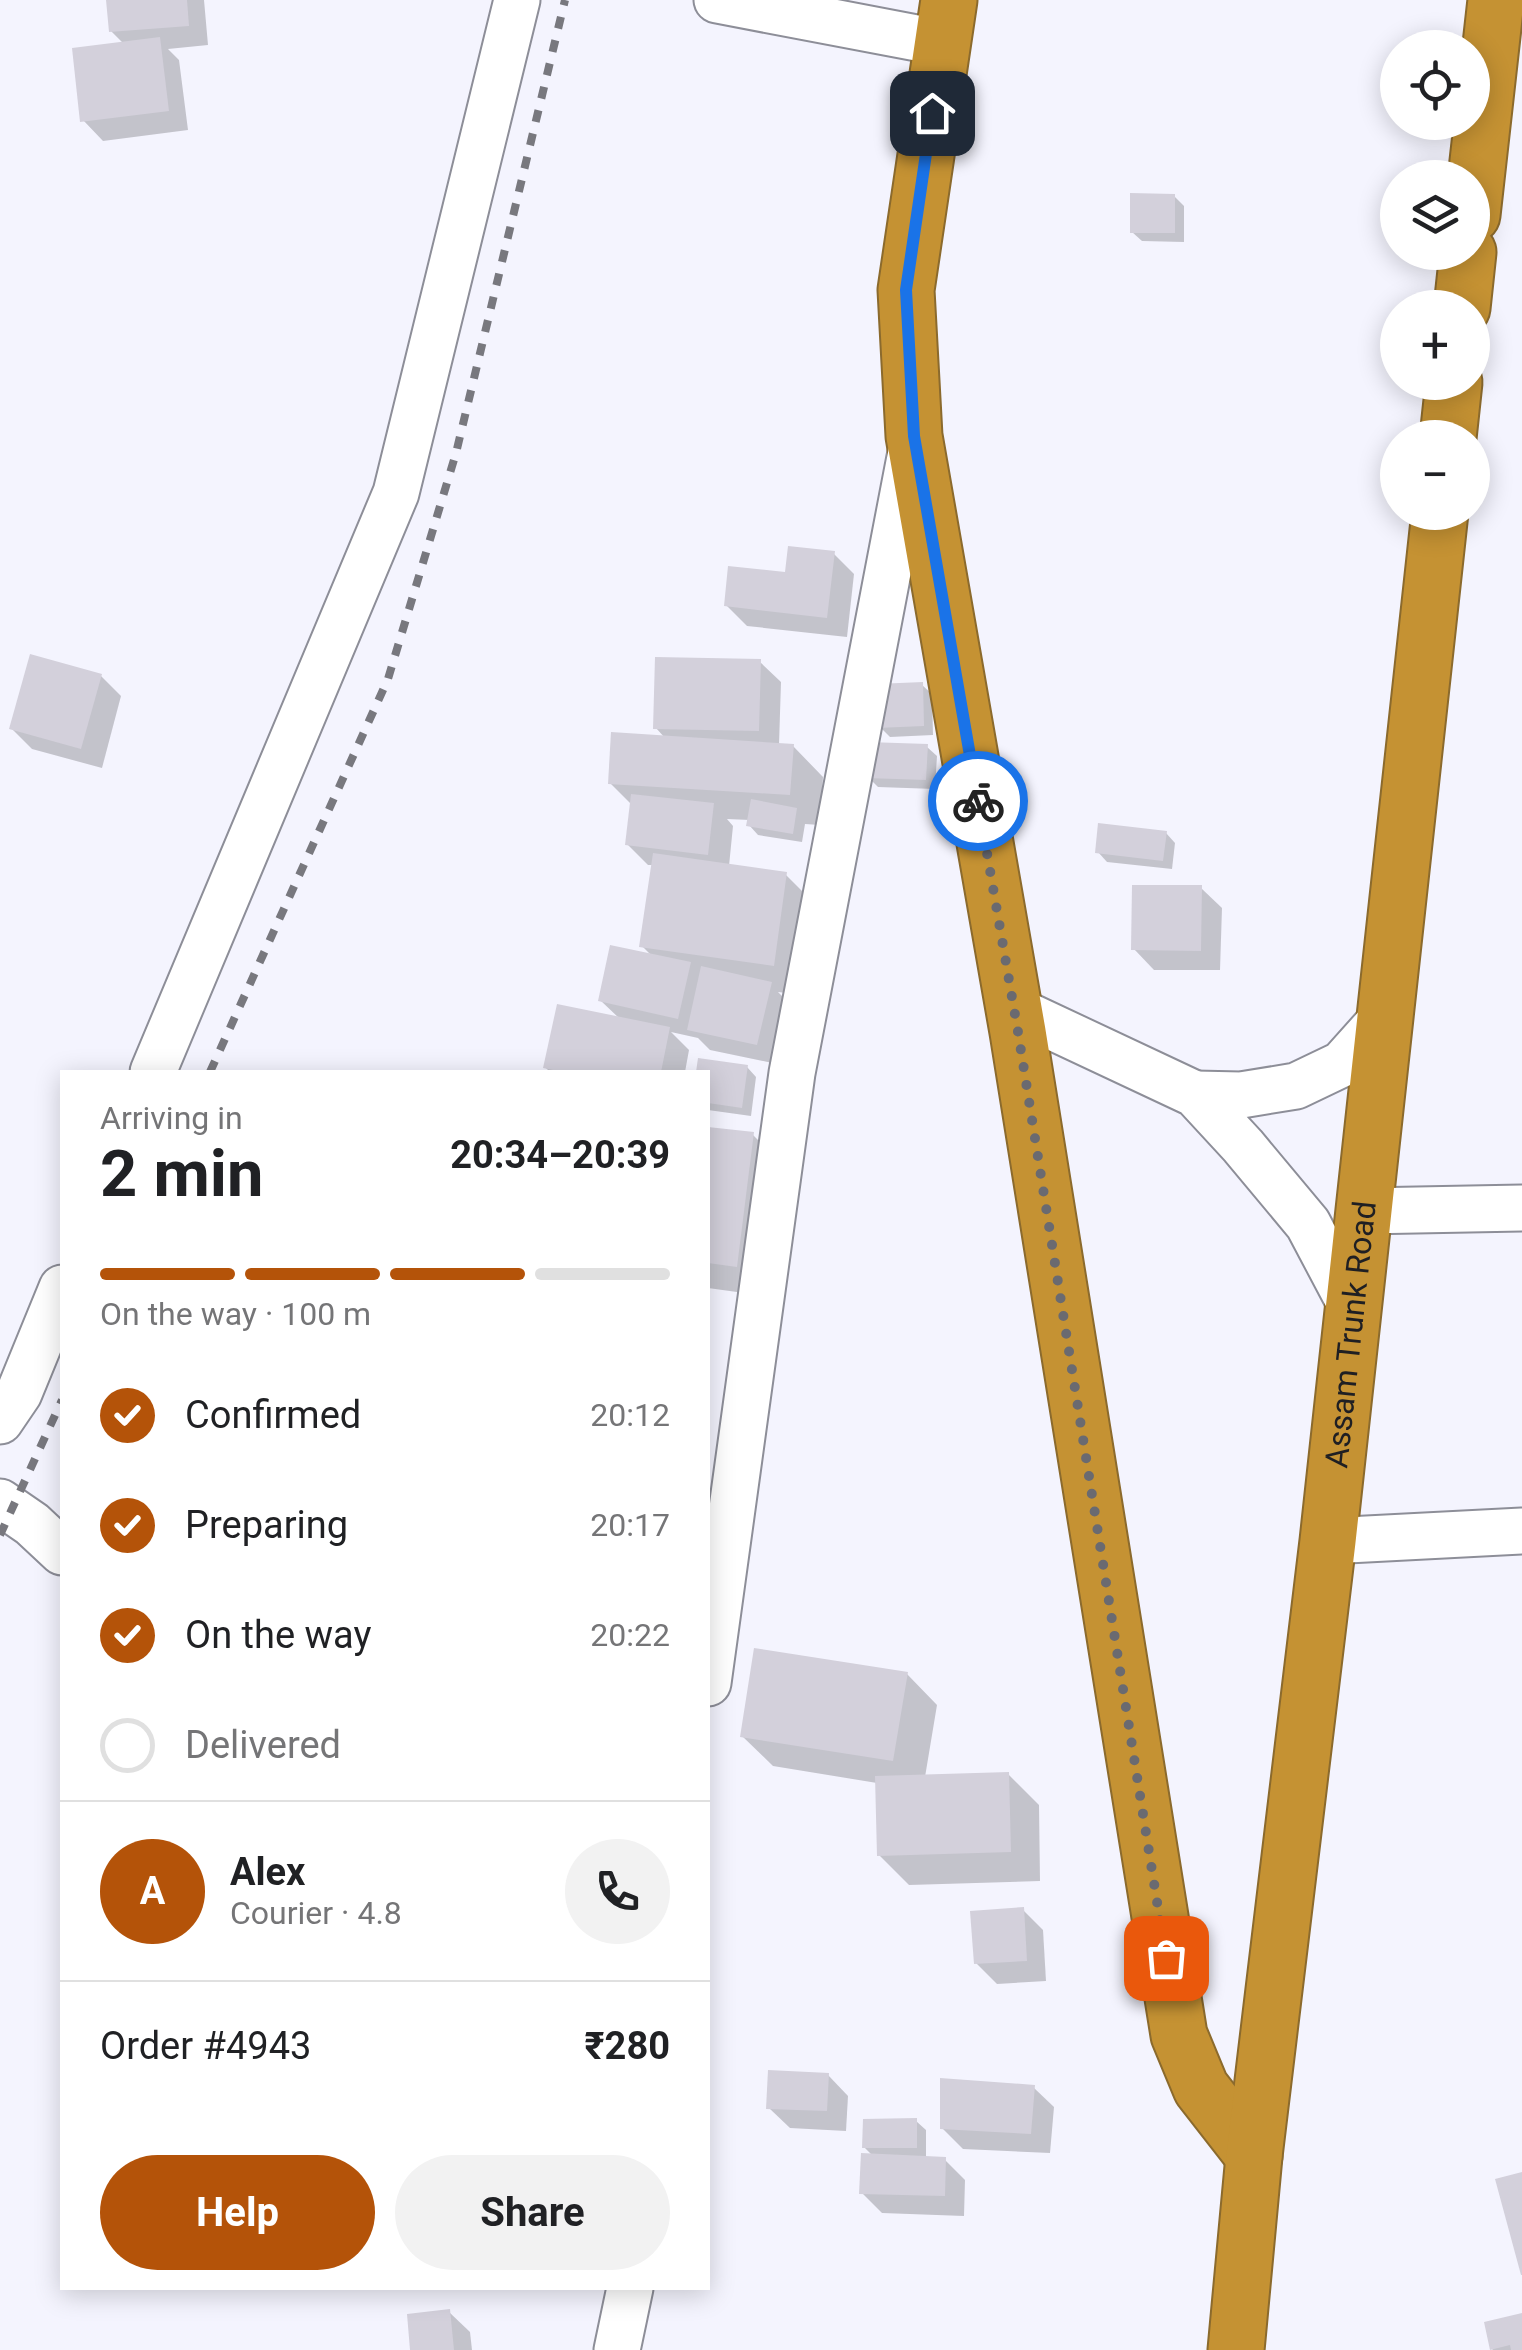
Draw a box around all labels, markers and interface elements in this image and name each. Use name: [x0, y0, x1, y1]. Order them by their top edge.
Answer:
map controls: [1380, 30, 1490, 530]
button: locate: [1380, 30, 1490, 140]
pin: [890, 71, 975, 156]
icon: home: [905, 86, 960, 141]
button: layers: [1380, 160, 1490, 270]
button: +: [1380, 290, 1490, 400]
button: −: [1380, 420, 1490, 530]
courier: [928, 751, 1028, 851]
icon: bike: [951, 774, 1006, 829]
text: Arriving in: [100, 1099, 243, 1137]
text: 20:34–20:39: [450, 1133, 670, 1177]
text: 2 min: [100, 1136, 263, 1212]
street label: Assam Trunk Road: [1317, 1199, 1384, 1470]
text: On the way · 100 m: [100, 1295, 371, 1333]
icon: check: [100, 1388, 155, 1443]
text: Confirmed: [185, 1393, 361, 1437]
text: 20:12: [590, 1396, 670, 1434]
icon: check: [100, 1498, 155, 1553]
text: Preparing: [185, 1503, 348, 1547]
text: 20:17: [590, 1506, 670, 1544]
icon: check: [100, 1608, 155, 1663]
text: On the way: [185, 1613, 371, 1657]
text: 20:22: [590, 1616, 670, 1654]
text: Delivered: [185, 1723, 341, 1767]
button: phone: [565, 1839, 670, 1944]
text: Alex: [230, 1850, 305, 1894]
text: A: [140, 1869, 165, 1913]
text: Courier · 4.8: [230, 1894, 402, 1932]
pin: [1124, 1916, 1209, 2001]
icon: bag: [1139, 1931, 1194, 1986]
text: Order #4943: [100, 2024, 311, 2068]
text: ₹280: [585, 2024, 670, 2068]
button: Help: [100, 2155, 375, 2270]
button: Share: [395, 2155, 670, 2270]

